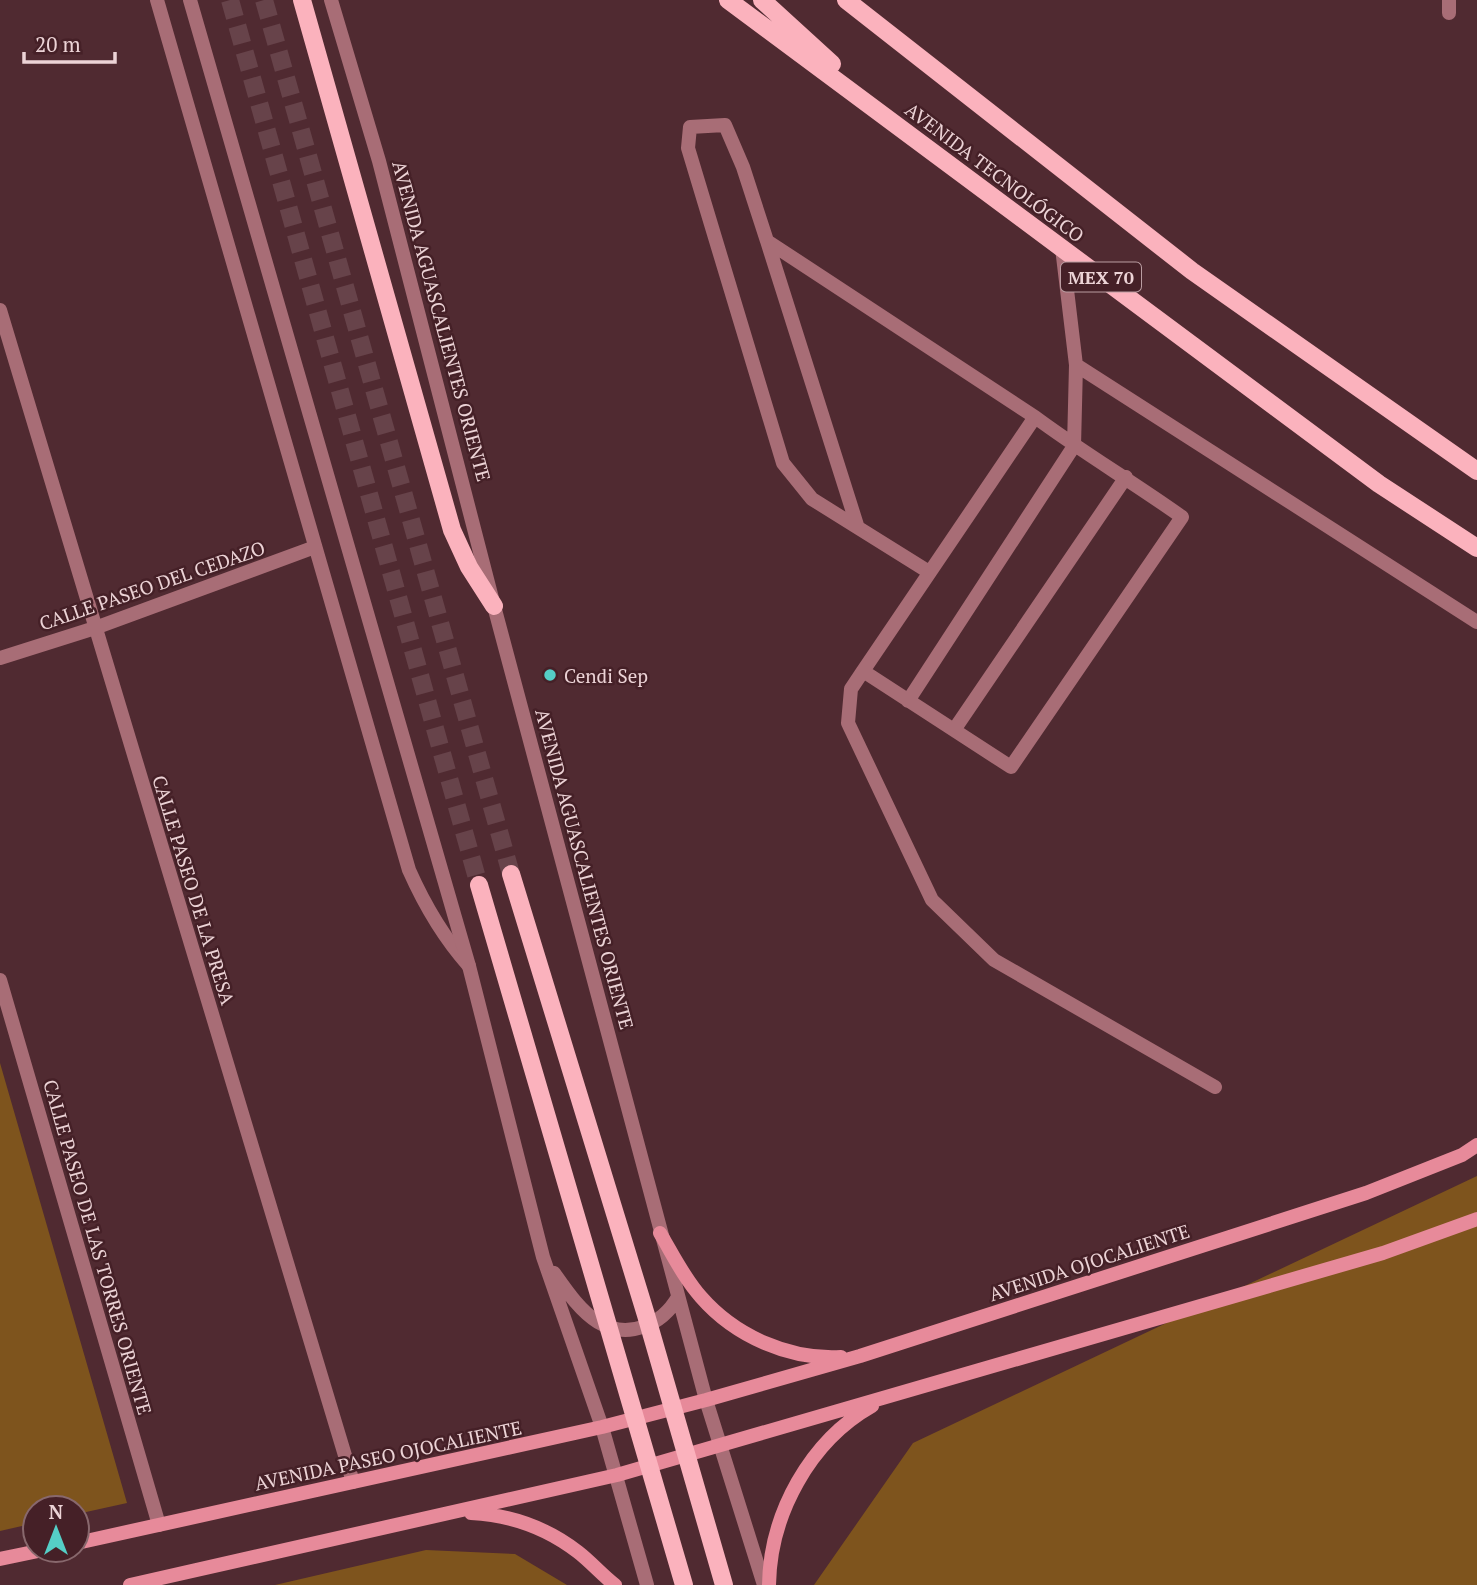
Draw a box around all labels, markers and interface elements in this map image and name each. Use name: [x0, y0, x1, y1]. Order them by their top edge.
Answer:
scale bar: [24, 21, 116, 65]
text: 20 m: [35, 30, 81, 58]
street label: AVENIDA TECNOLÓGICO: [900, 96, 1090, 248]
street label: AVENIDA AGUASCALIENTES ORIENTE: [387, 158, 497, 484]
road number: MEX 70: [1061, 262, 1141, 292]
street label: CALLE PASEO DEL CEDAZO: [36, 535, 268, 635]
place label: Cendi Sep: [564, 663, 648, 688]
marker: Cendi Sep: [542, 667, 558, 683]
street label: AVENIDA AGUASCALIENTES ORIENTE: [530, 706, 640, 1032]
street label: CALLE PASEO DE LA PRESA: [147, 772, 241, 1008]
street label: CALLE PASEO DE LAS TORRES ORIENTE: [38, 1077, 158, 1417]
street label: AVENIDA OJOCALIENTE: [985, 1218, 1193, 1306]
street label: AVENIDA PASEO OJOCALIENTE: [252, 1414, 524, 1496]
north arrow: [21, 1494, 91, 1564]
text: N: [49, 1499, 64, 1524]

